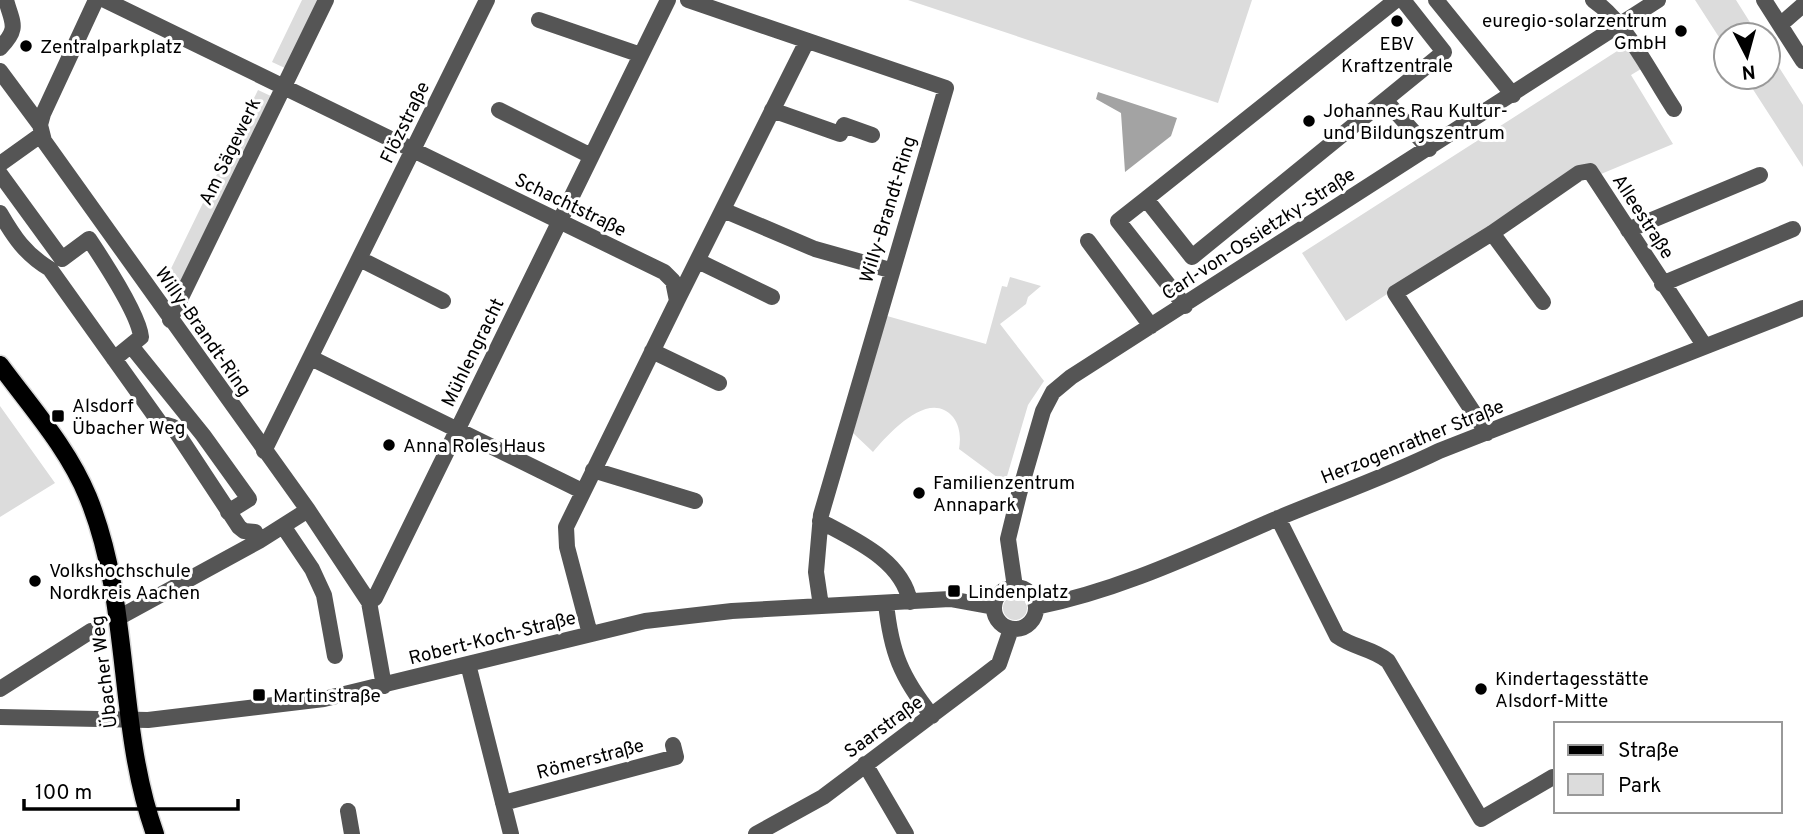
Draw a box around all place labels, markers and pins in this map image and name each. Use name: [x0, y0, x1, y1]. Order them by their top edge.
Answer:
place label: euregio-solarzentrum GmbH: [1482, 10, 1667, 56]
marker: EBV Kraftzentrale: [1389, 13, 1405, 29]
marker: euregio-solarzentrum GmbH: [1673, 23, 1689, 39]
place label: EBV Kraftzentrale: [1341, 33, 1453, 79]
place label: Zentralparkplatz: [40, 36, 182, 60]
marker: Zentralparkplatz: [18, 38, 34, 54]
place label: Johannes Rau Kultur- und Bildungszentrum: [1323, 100, 1508, 146]
marker: Johannes Rau Kultur- und Bildungszentrum: [1301, 113, 1317, 129]
place label: Alsdorf Übacher Weg: [72, 395, 186, 441]
marker: Alsdorf Übacher Weg: [50, 408, 66, 424]
place label: Anna Roles Haus: [403, 435, 546, 459]
marker: Anna Roles Haus: [381, 437, 397, 453]
place label: Familienzentrum Annapark: [933, 472, 1075, 518]
marker: Familienzentrum Annapark: [911, 485, 927, 501]
place label: Volkshochschule Nordkreis Aachen: [49, 560, 200, 606]
marker: Volkshochschule Nordkreis Aachen: [27, 573, 43, 589]
place label: Lindenplatz: [968, 581, 1069, 605]
marker: Lindenplatz: [946, 583, 962, 599]
place label: Kindertagesstätte Alsdorf-Mitte: [1495, 668, 1649, 714]
marker: Kindertagesstätte Alsdorf-Mitte: [1473, 681, 1489, 697]
place label: Martinstraße: [273, 685, 381, 709]
marker: Martinstraße: [251, 687, 267, 703]

